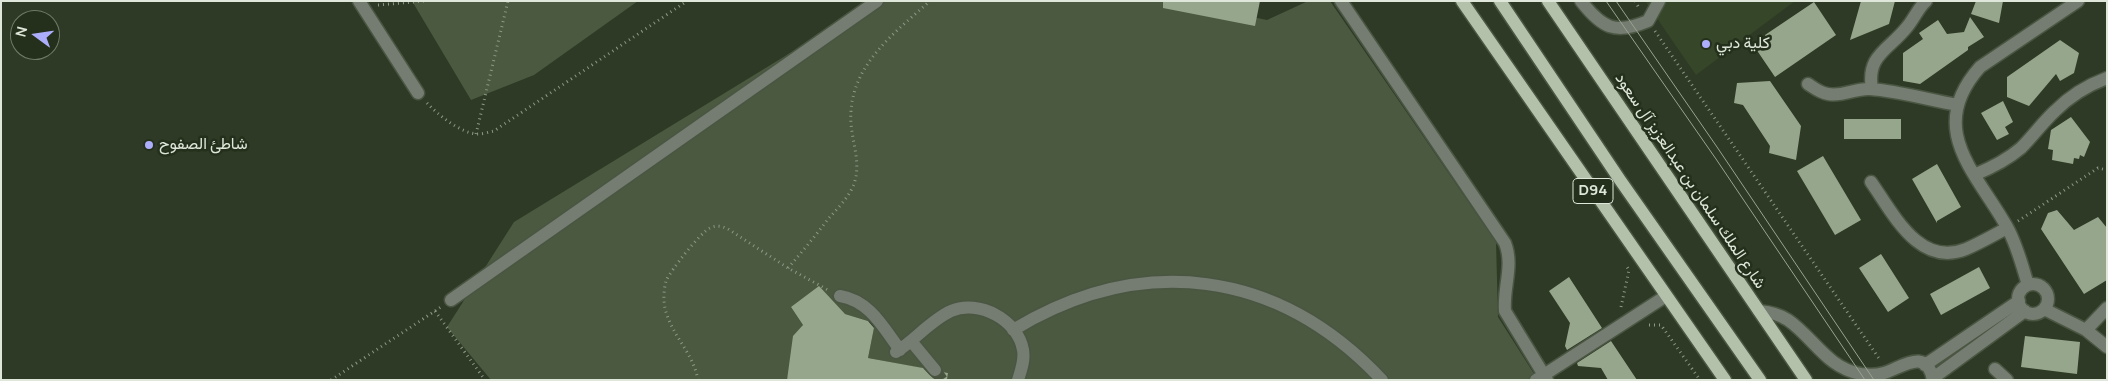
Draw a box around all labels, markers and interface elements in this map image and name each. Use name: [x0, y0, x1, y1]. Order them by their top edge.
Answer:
north arrow: [10, 10, 60, 60]
text: N: [10, 24, 31, 39]
place label: كلية دبي: [1716, 34, 1770, 54]
marker: كلية دبي: [1700, 38, 1712, 50]
street label: شارع الملك سلمان بن عبدالعزيز آل سعود: [1610, 70, 1770, 292]
place label: شاطئ الصفوح: [159, 135, 248, 155]
marker: شاطئ الصفوح: [143, 139, 155, 151]
road number: D94: [1573, 178, 1613, 204]

